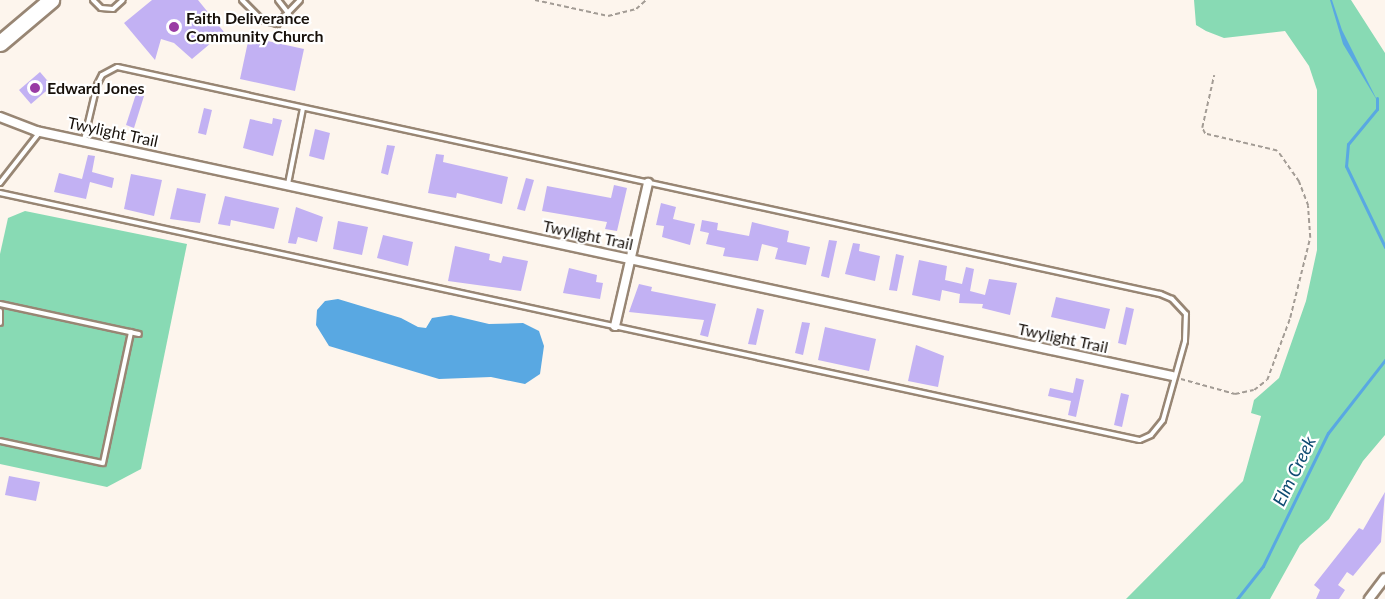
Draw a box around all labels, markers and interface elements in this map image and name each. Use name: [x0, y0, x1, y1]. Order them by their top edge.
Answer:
place label: Faith Deliverance Community Church: [186, 8, 324, 46]
marker: Faith Deliverance Community Church: [167, 20, 181, 34]
place label: Edward Jones: [47, 78, 145, 98]
marker: Edward Jones: [28, 81, 42, 95]
street label: Twylight Trail: [66, 113, 160, 151]
street label: Twylight Trail: [541, 216, 635, 254]
street label: Twylight Trail: [1016, 319, 1110, 357]
water label: Elm Creek: [1268, 433, 1320, 509]

